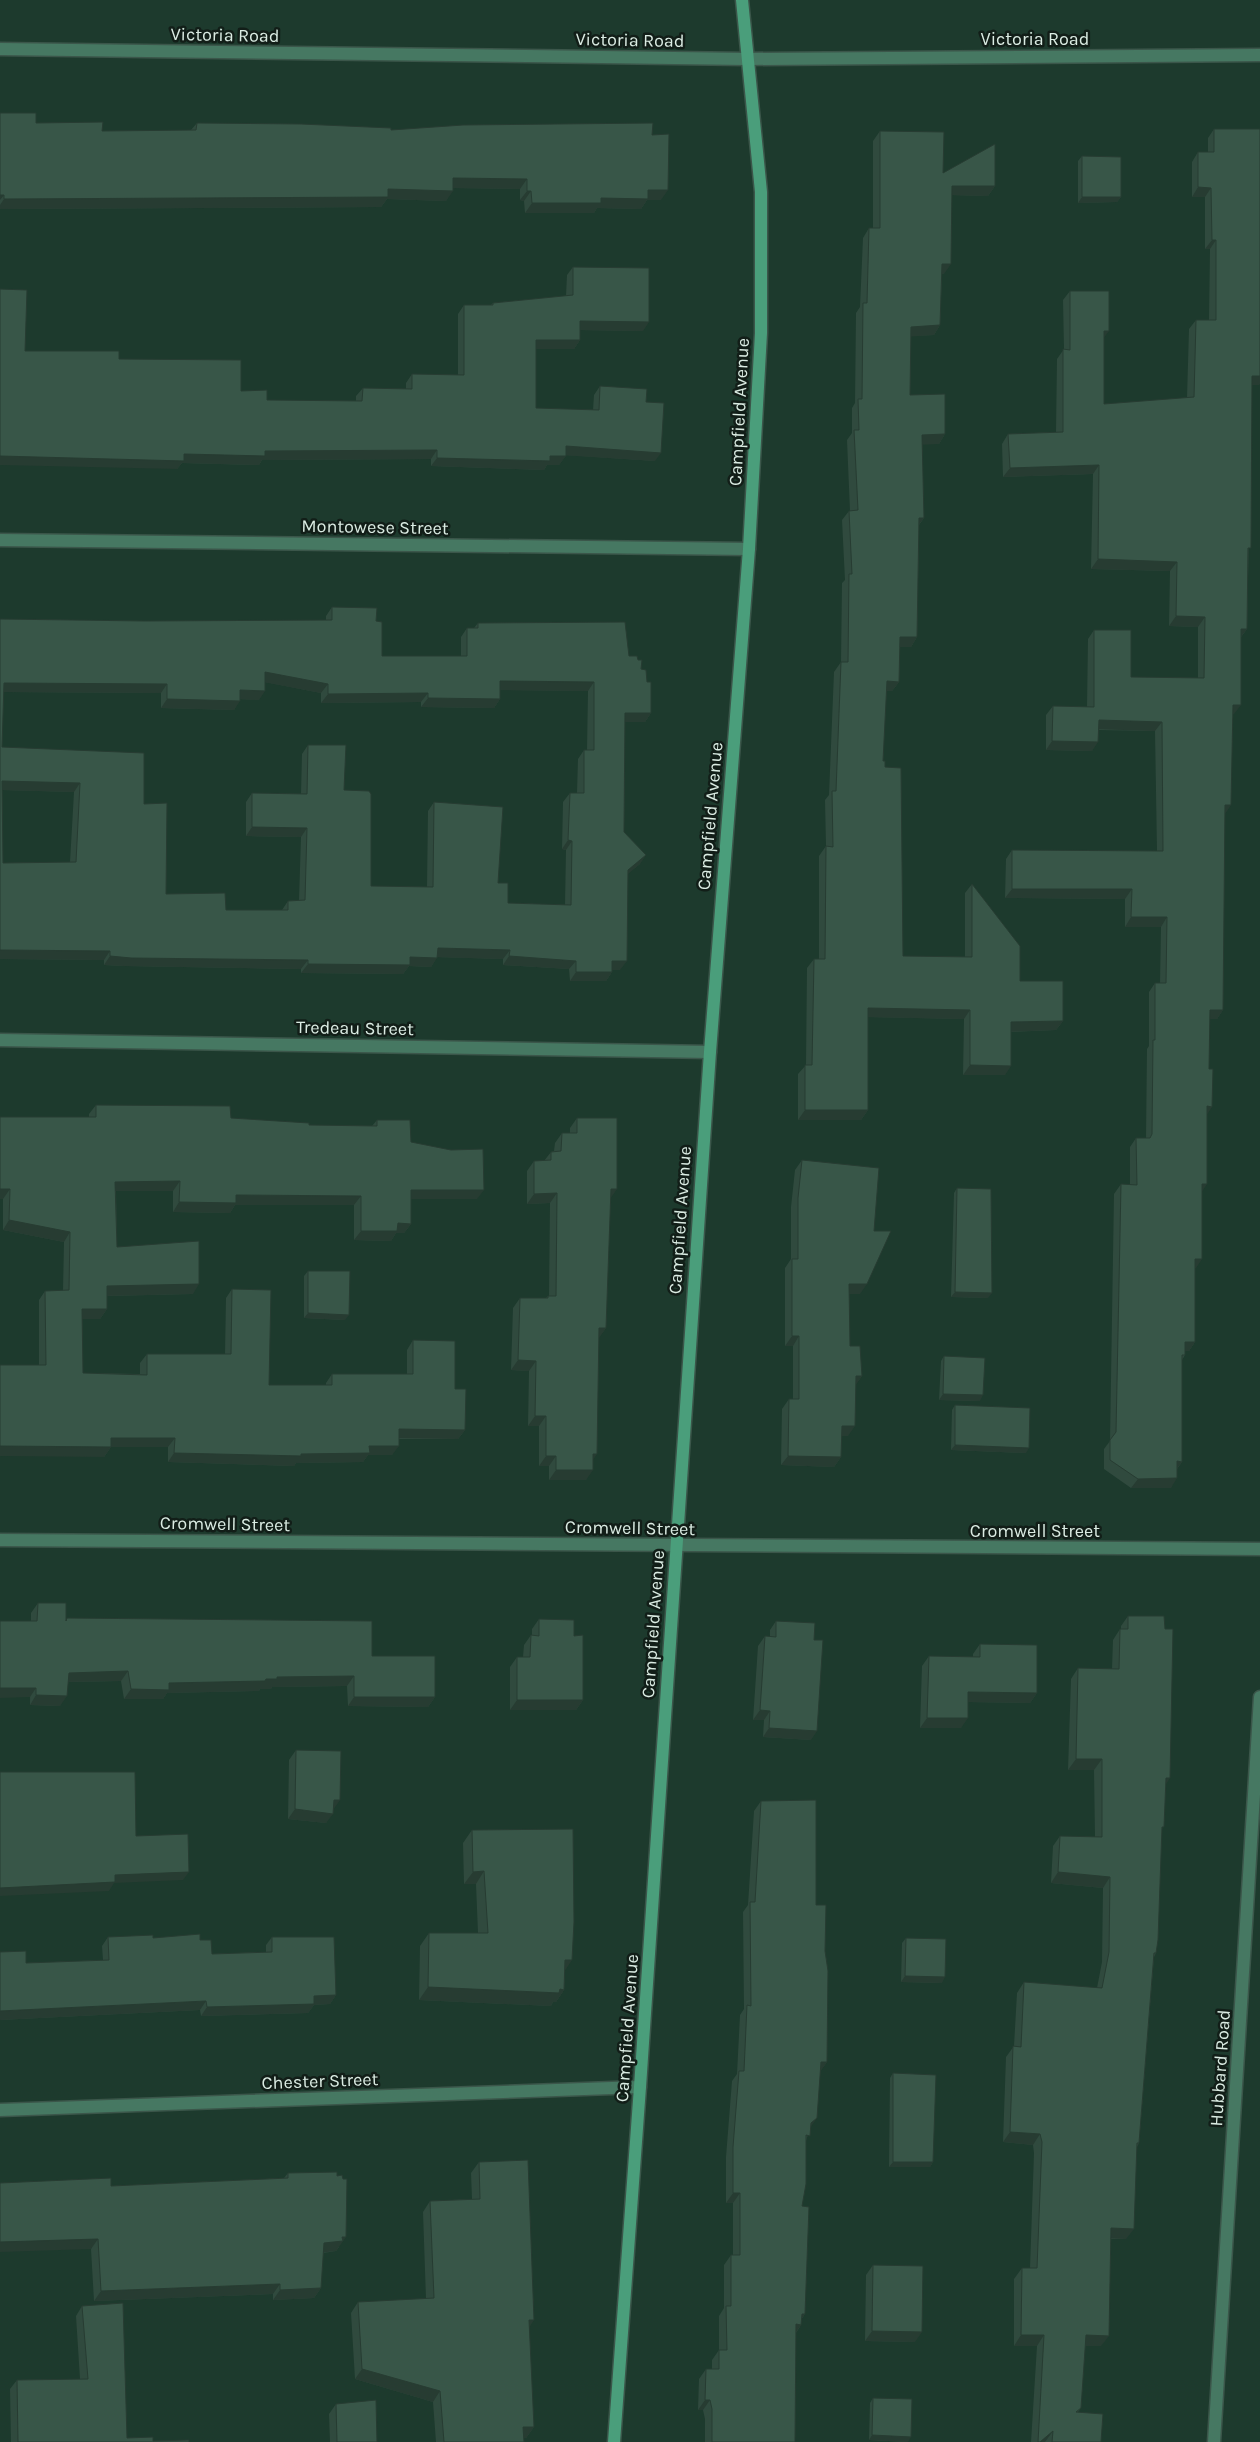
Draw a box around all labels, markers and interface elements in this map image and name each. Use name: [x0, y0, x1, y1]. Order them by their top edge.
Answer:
street label: Victoria Road: [170, 23, 280, 47]
street label: Victoria Road: [575, 28, 685, 52]
street label: Victoria Road: [981, 28, 1089, 50]
street label: Campfield Avenue: [724, 337, 754, 487]
street label: Montowese Street: [301, 515, 449, 539]
street label: Campfield Avenue: [693, 741, 727, 891]
street label: Tredeau Street: [296, 1016, 414, 1040]
street label: Campfield Avenue: [664, 1145, 696, 1295]
street label: Cromwell Street: [160, 1512, 291, 1536]
street label: Cromwell Street: [565, 1516, 696, 1540]
street label: Cromwell Street: [970, 1520, 1100, 1542]
street label: Campfield Avenue: [637, 1549, 669, 1699]
street label: Campfield Avenue: [611, 1953, 643, 2103]
street label: Hubbard Road: [1205, 2009, 1235, 2127]
street label: Chester Street: [261, 2068, 379, 2094]

